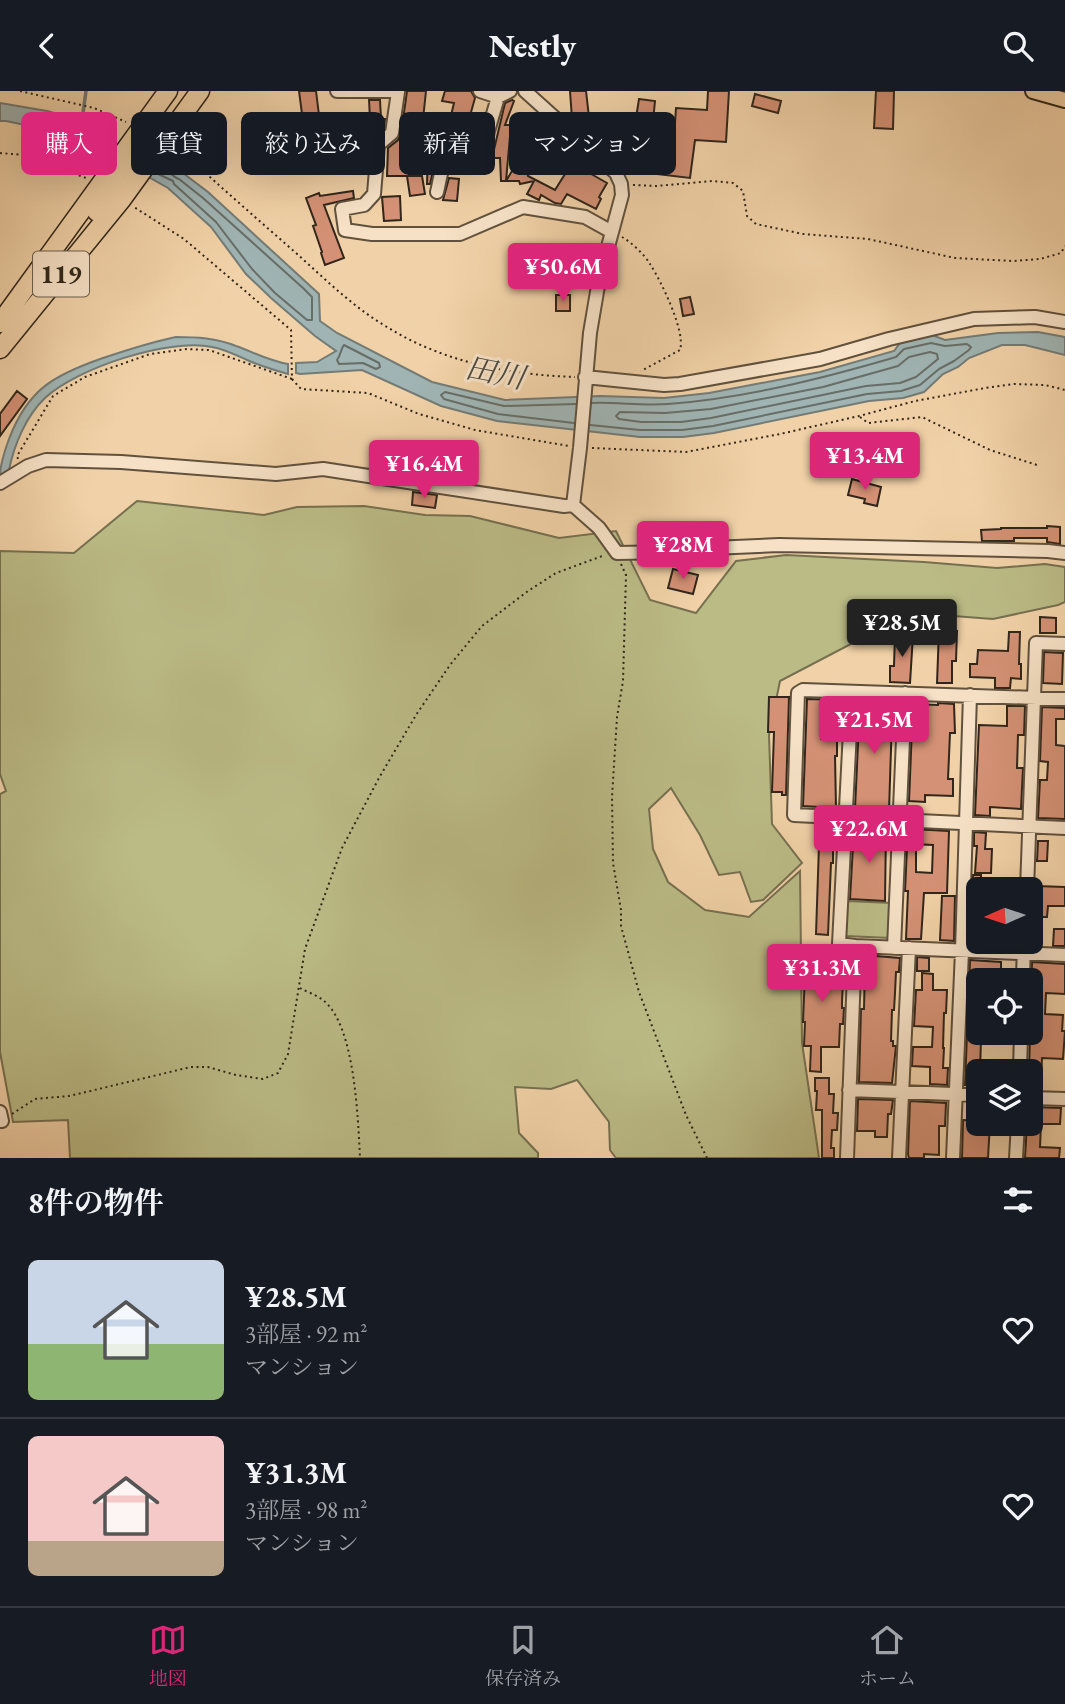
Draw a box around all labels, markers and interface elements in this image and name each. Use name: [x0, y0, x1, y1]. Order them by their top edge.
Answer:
text: Nestly: [489, 25, 576, 67]
icon: back: [28, 27, 66, 65]
icon: search: [999, 27, 1037, 65]
chip: 購入: [21, 112, 117, 175]
chip: 賃貸: [131, 112, 227, 175]
chip: 絞り込み: [241, 112, 385, 175]
chip: 新着: [399, 112, 495, 175]
chip: マンション: [509, 112, 676, 175]
pin: ¥50.6M: [506, 243, 620, 303]
road number: 119: [33, 251, 89, 297]
text: ¥50.6M: [524, 251, 602, 281]
water label: 田川: [462, 348, 531, 398]
pin: ¥13.4M: [808, 433, 922, 492]
text: ¥13.4M: [826, 440, 904, 470]
pin: ¥16.4M: [367, 441, 481, 500]
text: ¥16.4M: [385, 448, 463, 478]
pin: ¥28M: [642, 521, 724, 581]
text: ¥28M: [653, 529, 713, 559]
pin: ¥28.5M: [845, 599, 959, 659]
text: ¥28.5M: [863, 607, 941, 637]
pin: ¥21.5M: [817, 697, 931, 756]
text: ¥21.5M: [835, 704, 913, 734]
pin: ¥22.6M: [812, 805, 926, 865]
text: ¥22.6M: [830, 813, 908, 843]
north arrow: [966, 877, 1043, 954]
map controls: [966, 877, 1043, 1136]
pin: ¥31.3M: [765, 944, 879, 1004]
text: ¥31.3M: [783, 952, 861, 982]
button: locate: [966, 968, 1043, 1045]
button: layers: [966, 1059, 1043, 1136]
icon: filters: [999, 1181, 1037, 1219]
text: 8件の物件: [28, 1183, 164, 1222]
text: ¥28.5M: [245, 1277, 347, 1316]
icon: home: [84, 1288, 168, 1372]
icon: heart: [999, 1311, 1037, 1349]
text: 3部屋 · 92 m²: [245, 1319, 367, 1349]
text: マンション: [245, 1352, 359, 1382]
text: ¥31.3M: [245, 1453, 347, 1492]
icon: home: [84, 1464, 168, 1548]
icon: heart: [999, 1487, 1037, 1525]
text: 3部屋 · 98 m²: [245, 1495, 367, 1525]
text: マンション: [245, 1528, 359, 1558]
tab: 地図: [149, 1621, 187, 1691]
tab: 保存済み: [485, 1621, 561, 1691]
tab: ホーム: [859, 1621, 916, 1691]

